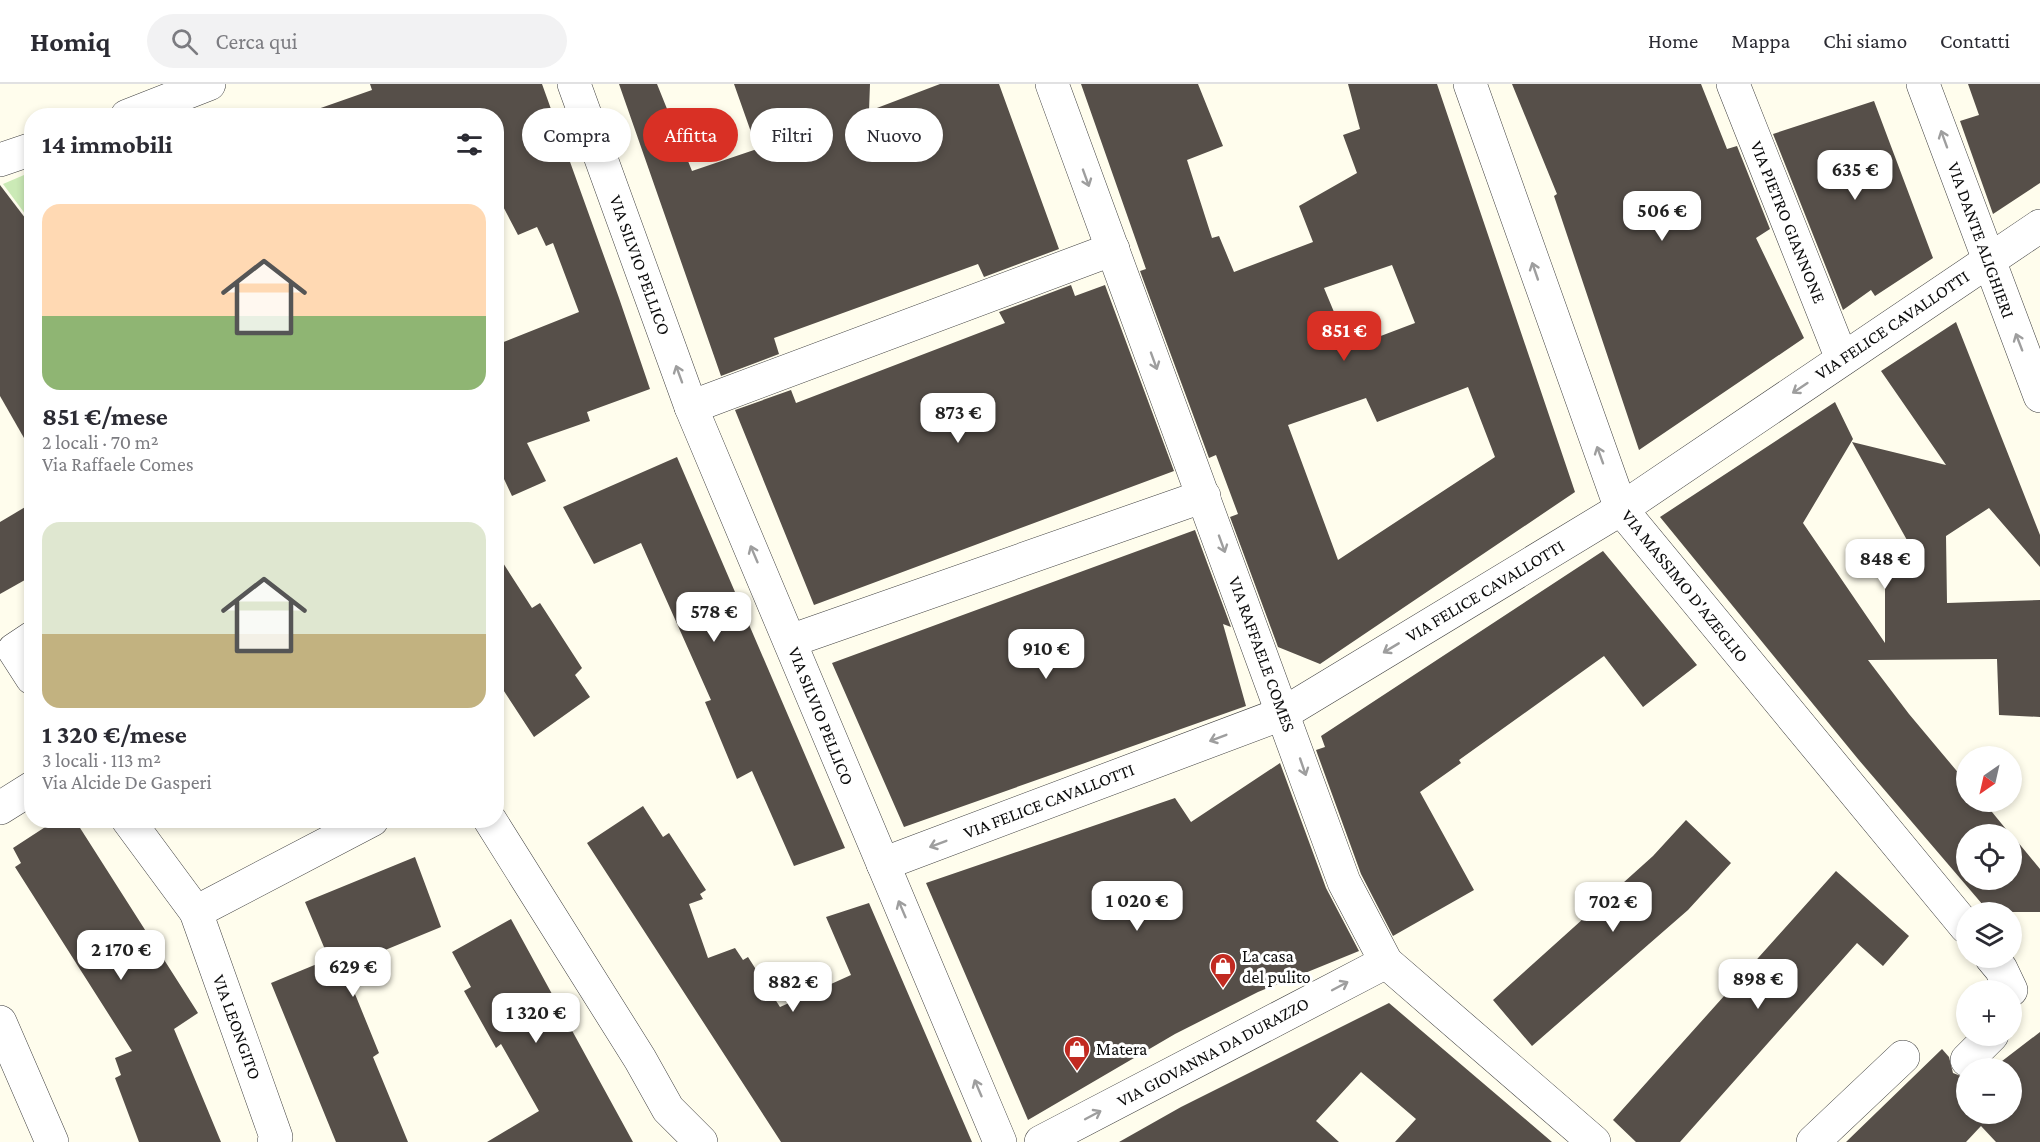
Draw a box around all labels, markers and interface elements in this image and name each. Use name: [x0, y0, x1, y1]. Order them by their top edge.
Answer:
search box: [147, 14, 567, 68]
icon: search: [168, 25, 201, 58]
text: Homiq: [30, 26, 111, 57]
text: Cerca qui: [216, 29, 298, 54]
text: Home: [1648, 29, 1698, 53]
text: Mappa: [1731, 29, 1790, 53]
text: Chi siamo: [1823, 29, 1907, 53]
text: Contatti: [1940, 29, 2010, 53]
chip: Compra: [522, 108, 631, 162]
chip: Affitta: [643, 108, 738, 162]
chip: Filtri: [750, 108, 833, 162]
chip: Nuovo: [845, 108, 943, 162]
icon: filters: [453, 128, 486, 161]
text: 14 immobili: [42, 130, 173, 159]
one-way arrow: [1937, 131, 1948, 149]
street label: VIA PIETRO GIANNONE: [1746, 138, 1830, 306]
pin: 635 €: [1813, 150, 1897, 201]
text: 635 €: [1831, 158, 1879, 180]
street label: VIA DANTE ALIGHIERI: [1943, 159, 2019, 321]
one-way arrow: [1082, 168, 1093, 187]
pin: 506 €: [1620, 191, 1704, 242]
street label: VIA SILVIO PELLICO: [605, 192, 675, 338]
text: 506 €: [1637, 199, 1687, 221]
icon: home: [210, 243, 318, 351]
one-way arrow: [1529, 262, 1540, 281]
street label: VIA FELICE CAVALLOTTI: [1811, 266, 1973, 384]
pin: 851 €: [1302, 311, 1386, 362]
text: 851 €: [1321, 319, 1367, 341]
one-way arrow: [2013, 333, 2024, 352]
one-way arrow: [1149, 351, 1160, 370]
one-way arrow: [673, 365, 684, 384]
one-way arrow: [1792, 382, 1809, 394]
pin: 873 €: [916, 393, 1000, 444]
text: 873 €: [934, 401, 982, 423]
text: 851 €/mese: [42, 402, 168, 431]
text: 2 locali · 70 m²: [42, 431, 159, 453]
one-way arrow: [1594, 446, 1605, 464]
text: Via Raffaele Comes: [42, 453, 194, 475]
street label: VIA MASSIMO D'AZEGLIO: [1617, 506, 1753, 666]
one-way arrow: [1217, 534, 1228, 553]
street label: VIA FELICE CAVALLOTTI: [1402, 536, 1568, 646]
pin: 848 €: [1843, 539, 1927, 590]
one-way arrow: [748, 546, 759, 564]
text: 848 €: [1859, 547, 1911, 569]
icon: home: [210, 561, 318, 669]
street label: VIA RAFFAELE COMES: [1225, 573, 1299, 735]
pin: 578 €: [672, 592, 756, 643]
text: 578 €: [690, 600, 738, 622]
pin: 910 €: [1004, 629, 1088, 680]
text: 910 €: [1022, 637, 1070, 659]
one-way arrow: [1383, 643, 1400, 655]
street label: VIA SILVIO PELLICO: [784, 644, 858, 788]
text: 1 320 €/mese: [42, 720, 187, 749]
one-way arrow: [1210, 733, 1228, 744]
north arrow: [1956, 746, 2022, 812]
map controls: [1956, 746, 2022, 1124]
text: 3 locali · 113 m²: [42, 749, 161, 771]
one-way arrow: [1298, 757, 1309, 776]
street label: VIA FELICE CAVALLOTTI: [961, 759, 1137, 843]
text: Via Alcide De Gasperi: [42, 771, 212, 793]
button: locate: [1956, 824, 2022, 890]
one-way arrow: [929, 839, 948, 850]
pin: 1 020 €: [1082, 881, 1192, 932]
pin: 702 €: [1571, 882, 1655, 933]
text: 1 020 €: [1106, 889, 1168, 911]
text: 702 €: [1589, 890, 1637, 912]
one-way arrow: [895, 900, 907, 918]
button: layers: [1956, 902, 2022, 968]
pin: 2 170 €: [66, 930, 176, 981]
text: 2 170 €: [91, 938, 151, 960]
place label: La casa del pulito: [1242, 946, 1311, 987]
pin: 629 €: [311, 947, 395, 998]
shop icon: La casa del pulito: [1208, 951, 1238, 989]
text: 629 €: [329, 955, 377, 977]
pin: 898 €: [1716, 959, 1800, 1010]
pin: 882 €: [751, 962, 835, 1013]
text: 898 €: [1733, 967, 1783, 989]
text: 882 €: [768, 970, 818, 992]
street label: VIA LEONGITO: [209, 972, 265, 1082]
one-way arrow: [1331, 980, 1348, 992]
button: +: [1956, 980, 2022, 1046]
pin: 1 320 €: [481, 993, 591, 1044]
street label: VIA GIOVANNA DA DURAZZO: [1114, 993, 1312, 1111]
text: 1 320 €: [506, 1001, 566, 1023]
shop icon: Matera: [1062, 1034, 1092, 1072]
place label: Matera: [1096, 1039, 1147, 1059]
button: −: [1956, 1058, 2022, 1124]
one-way arrow: [972, 1079, 983, 1098]
one-way arrow: [1083, 1109, 1101, 1120]

